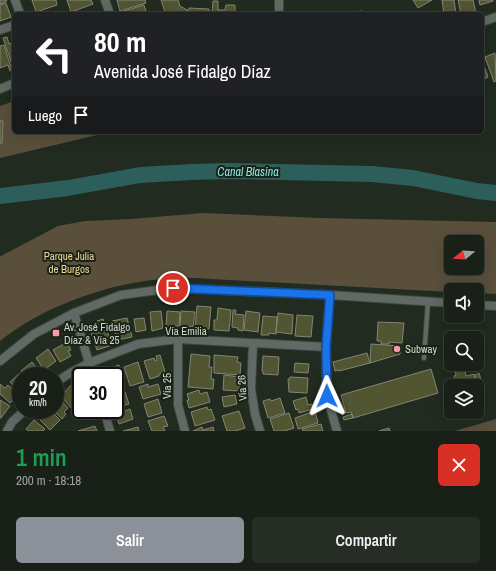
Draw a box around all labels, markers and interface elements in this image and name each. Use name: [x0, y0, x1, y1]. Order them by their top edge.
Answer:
text: 80 m: [94, 23, 146, 61]
icon: left: [28, 28, 80, 80]
text: Avenida José Fidalgo Díaz: [94, 59, 271, 84]
icon: arrive: [70, 104, 92, 126]
text: Luego: [28, 105, 62, 126]
water label: Canal Blasina: [217, 164, 279, 180]
north arrow: [444, 235, 484, 275]
map controls: [444, 235, 484, 419]
park label: Parque Julia de Burgos: [44, 249, 94, 276]
pin: [156, 271, 190, 305]
icon: arrive: [162, 277, 184, 299]
button: sound: [444, 283, 484, 323]
place label: Av. José Fidalgo Díaz & Vía 25: [63, 320, 130, 347]
street label: Vía Emilia: [165, 324, 207, 338]
marker: Av. José Fidalgo Díaz & Vía 25: [51, 328, 61, 338]
button: search: [444, 331, 484, 371]
place label: Subway: [405, 342, 438, 356]
marker: Subway: [392, 344, 402, 354]
speed limit sign: 30: [72, 367, 124, 419]
street label: Vía 25: [160, 373, 174, 399]
text: 20: [29, 374, 47, 401]
street label: Vía 26: [234, 375, 250, 401]
position arrow: [306, 375, 348, 417]
button: layers: [444, 379, 484, 419]
text: km/h: [29, 396, 47, 409]
text: 1 min: [16, 441, 67, 473]
button: close: [438, 444, 480, 486]
text: 200 m · 18:18: [16, 472, 81, 489]
button: Salir: [16, 517, 244, 563]
button: Compartir: [252, 517, 480, 563]

